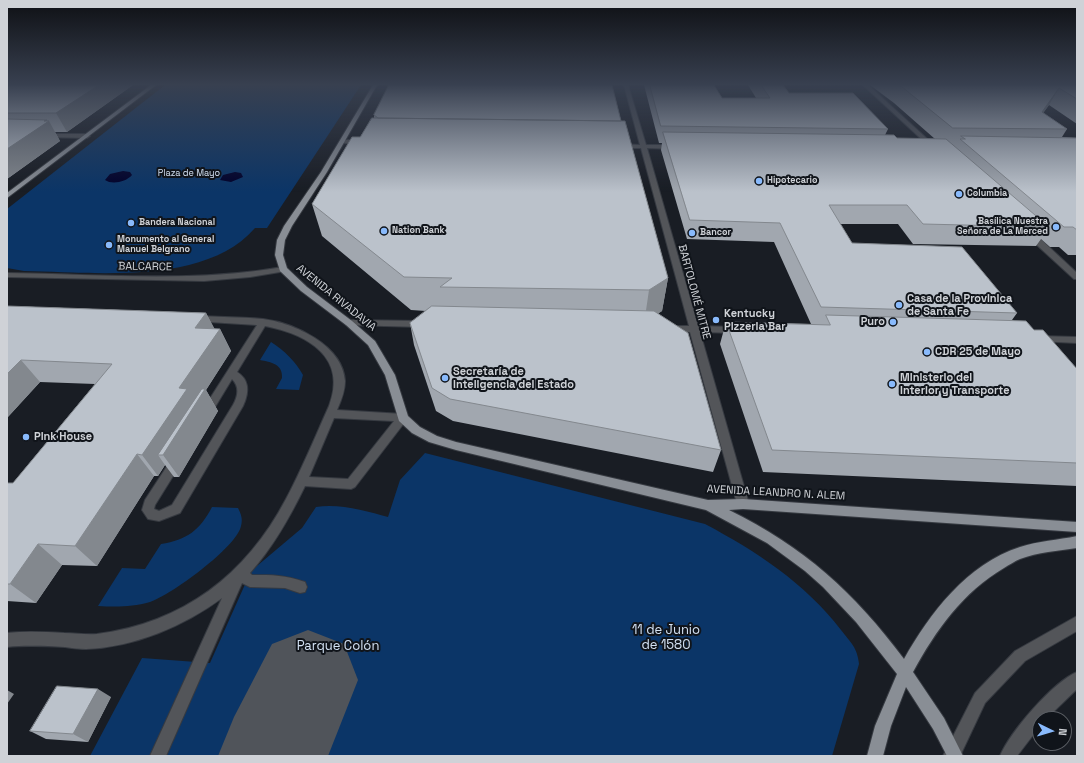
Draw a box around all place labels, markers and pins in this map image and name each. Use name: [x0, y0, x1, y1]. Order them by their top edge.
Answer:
marker: Hipotecario: [754, 176, 764, 186]
place label: Hipotecario: [767, 176, 817, 186]
marker: Columbia: [954, 189, 964, 199]
place label: Columbia: [967, 189, 1007, 199]
place label: Basílica Nuestra Señora de La Merced: [957, 217, 1048, 238]
marker: Bandera Nacional: [126, 218, 136, 228]
place label: Bandera Nacional: [139, 218, 215, 228]
marker: Basílica Nuestra Señora de La Merced: [1051, 222, 1061, 232]
marker: Nation Bank: [379, 226, 389, 236]
place label: Nation Bank: [392, 226, 445, 236]
marker: Bancor: [687, 228, 697, 238]
place label: Bancor: [700, 228, 731, 238]
place label: Monumento al General Manuel Belgrano: [117, 235, 214, 256]
marker: Monumento al General Manuel Belgrano: [104, 240, 114, 250]
place label: Casa de la Provinica de Santa Fe: [907, 292, 1012, 318]
marker: Casa de la Provinica de Santa Fe: [894, 300, 904, 310]
place label: Kentucky Pizzeria Bar: [724, 307, 786, 333]
marker: Kentucky Pizzeria Bar: [711, 315, 721, 325]
place label: Puro: [861, 315, 885, 329]
marker: Puro: [888, 317, 898, 327]
place label: CDR 25 de Mayo: [935, 345, 1021, 359]
marker: CDR 25 de Mayo: [922, 347, 932, 357]
place label: Secretaría de Inteligencia del Estado: [453, 365, 574, 391]
place label: Ministerio del Interior y Transporte: [900, 371, 1010, 397]
marker: Secretaría de Inteligencia del Estado: [440, 373, 450, 383]
marker: Ministerio del Interior y Transporte: [887, 379, 897, 389]
place label: Pink House: [34, 430, 92, 444]
marker: Pink House: [21, 432, 31, 442]

